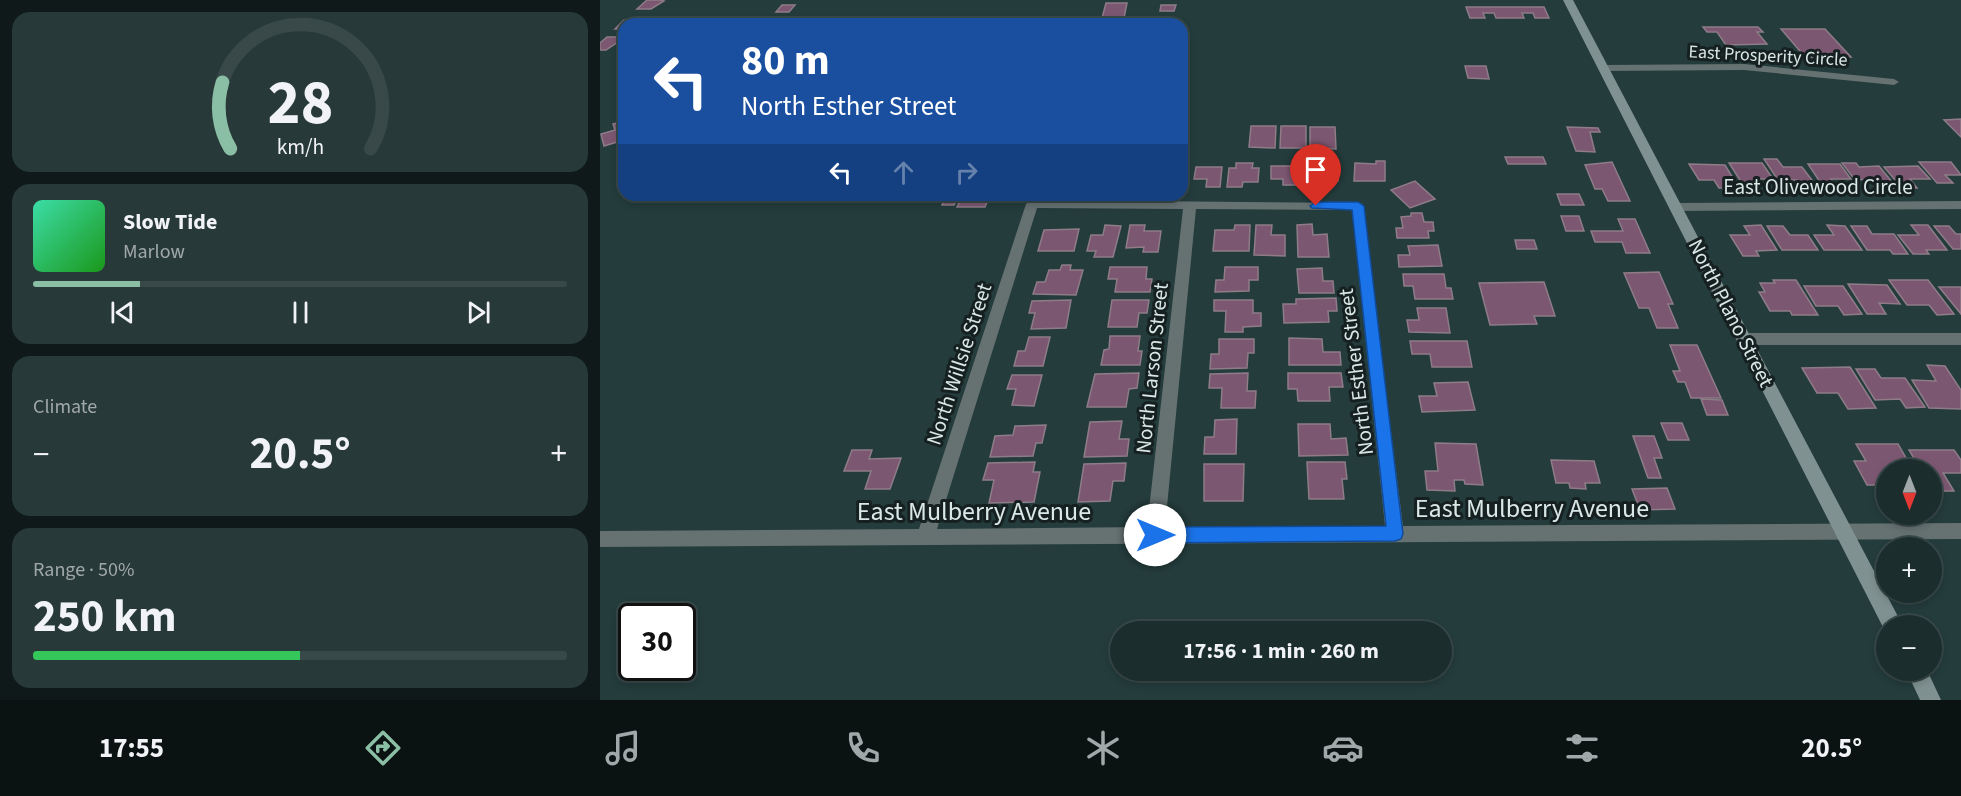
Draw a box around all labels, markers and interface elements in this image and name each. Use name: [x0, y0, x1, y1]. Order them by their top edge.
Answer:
text: 80 m: [741, 31, 830, 91]
street label: East Prosperity Circle: [1688, 39, 1848, 73]
icon: left: [642, 42, 720, 120]
text: 28: [267, 59, 333, 148]
text: North Esther Street: [741, 87, 956, 126]
text: km/h: [276, 132, 324, 163]
pin: [1290, 144, 1341, 206]
icon: arrive: [1299, 153, 1332, 186]
icon: left: [824, 156, 857, 189]
icon: ahead: [887, 156, 920, 189]
icon: right: [950, 156, 983, 189]
street label: East Olivewood Circle: [1723, 172, 1913, 202]
text: Slow Tide: [123, 206, 217, 238]
street label: North Plano Street: [1681, 234, 1781, 392]
text: Marlow: [123, 238, 185, 266]
street label: North Willsie Street: [919, 279, 999, 449]
street label: North Larson Street: [1128, 281, 1176, 455]
street label: North Esther Street: [1331, 287, 1381, 457]
icon: previous: [106, 296, 139, 329]
icon: pause: [284, 296, 317, 329]
icon: next: [462, 296, 495, 329]
text: Climate: [33, 393, 97, 421]
text: 20.5°: [249, 422, 351, 486]
text: −: [33, 431, 49, 478]
text: +: [551, 431, 567, 478]
north arrow: [1876, 459, 1942, 525]
map controls: [1876, 459, 1942, 681]
street label: East Mulberry Avenue: [1415, 490, 1649, 527]
street label: East Mulberry Avenue: [857, 493, 1091, 530]
position arrow: [1123, 503, 1187, 567]
button: +: [1876, 537, 1942, 603]
text: Range · 50%: [33, 556, 134, 584]
text: 250 km: [33, 585, 177, 649]
speed limit sign: 30: [618, 603, 696, 681]
button: −: [1876, 615, 1942, 681]
text: 17:56 · 1 min · 260 m: [1183, 635, 1379, 667]
icon: directions: [362, 727, 404, 769]
icon: music: [602, 727, 644, 769]
icon: phone: [842, 727, 884, 769]
icon: climate: [1082, 727, 1124, 769]
icon: car: [1322, 727, 1364, 769]
icon: filters: [1561, 727, 1603, 769]
text: 17:55: [99, 729, 164, 768]
text: 20.5°: [1801, 729, 1862, 768]

